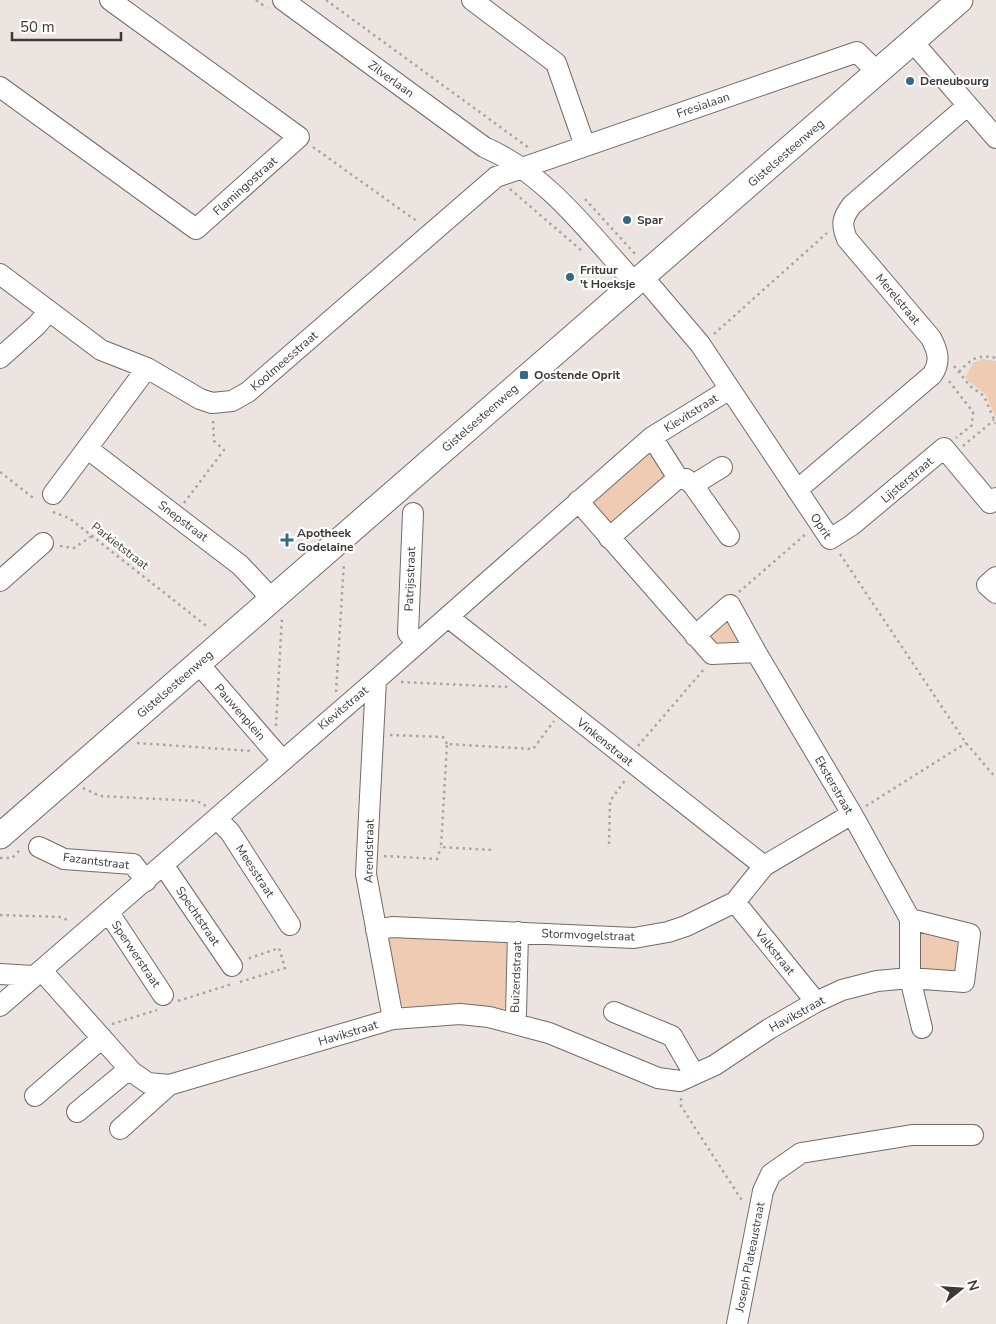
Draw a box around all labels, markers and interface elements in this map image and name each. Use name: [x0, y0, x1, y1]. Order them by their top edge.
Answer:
scale bar: [12, 10, 121, 42]
text: 50 m: [20, 17, 55, 37]
street label: Zilverlaan: [365, 57, 417, 101]
place label: Deneubourg: [920, 73, 989, 89]
marker: Deneubourg: [904, 75, 916, 87]
street label: Fresialaan: [674, 88, 732, 122]
street label: Gistelsesteenweg: [744, 115, 828, 191]
street label: Flamingostraat: [209, 152, 281, 219]
place label: Spar: [637, 212, 663, 228]
marker: Spar: [621, 214, 633, 226]
place label: Frituur 't Hoeksje: [580, 262, 636, 292]
street label: Merelstraat: [872, 270, 925, 328]
marker: Frituur 't Hoeksje: [564, 271, 576, 283]
street label: Koolmeesstraat: [247, 327, 322, 395]
place label: Oostende Oprit: [534, 367, 621, 383]
marker: Oostende Oprit: [518, 369, 530, 381]
street label: Gistelsesteenweg: [438, 380, 522, 456]
street label: Kievitstraat: [661, 390, 722, 436]
street label: Lijsterstraat: [877, 453, 937, 507]
street label: Snepstraat: [155, 497, 212, 546]
street label: Oprit: [807, 510, 836, 543]
street label: Parkietstraat: [88, 519, 152, 574]
place label: Apotheek Godelaine: [297, 525, 354, 555]
marker: Apotheek Godelaine: [281, 534, 293, 546]
street label: Patrijsstraat: [401, 546, 419, 612]
street label: Gistelsesteenweg: [133, 646, 217, 722]
street label: Pauwenplein: [211, 680, 269, 744]
street label: Kievitstraat: [315, 682, 372, 734]
street label: Vinkenstraat: [573, 714, 637, 770]
street label: Eksterstraat: [811, 753, 857, 818]
street label: Arendstraat: [360, 818, 378, 883]
street label: Meesstraat: [232, 842, 278, 901]
street label: Fazantstraat: [62, 849, 131, 873]
street label: Spechtstraat: [172, 883, 224, 949]
street label: Sperwerstraat: [108, 918, 165, 991]
street label: Stormvogelstraat: [541, 925, 636, 945]
street label: Valkstraat: [751, 925, 799, 979]
street label: Buizerdstraat: [507, 940, 525, 1013]
street label: Havikstraat: [766, 992, 828, 1036]
street label: Havikstraat: [316, 1016, 380, 1050]
street label: Joseph Plateaustraat: [731, 1200, 769, 1314]
north arrow: [936, 1264, 986, 1314]
text: N: [962, 1278, 984, 1293]

